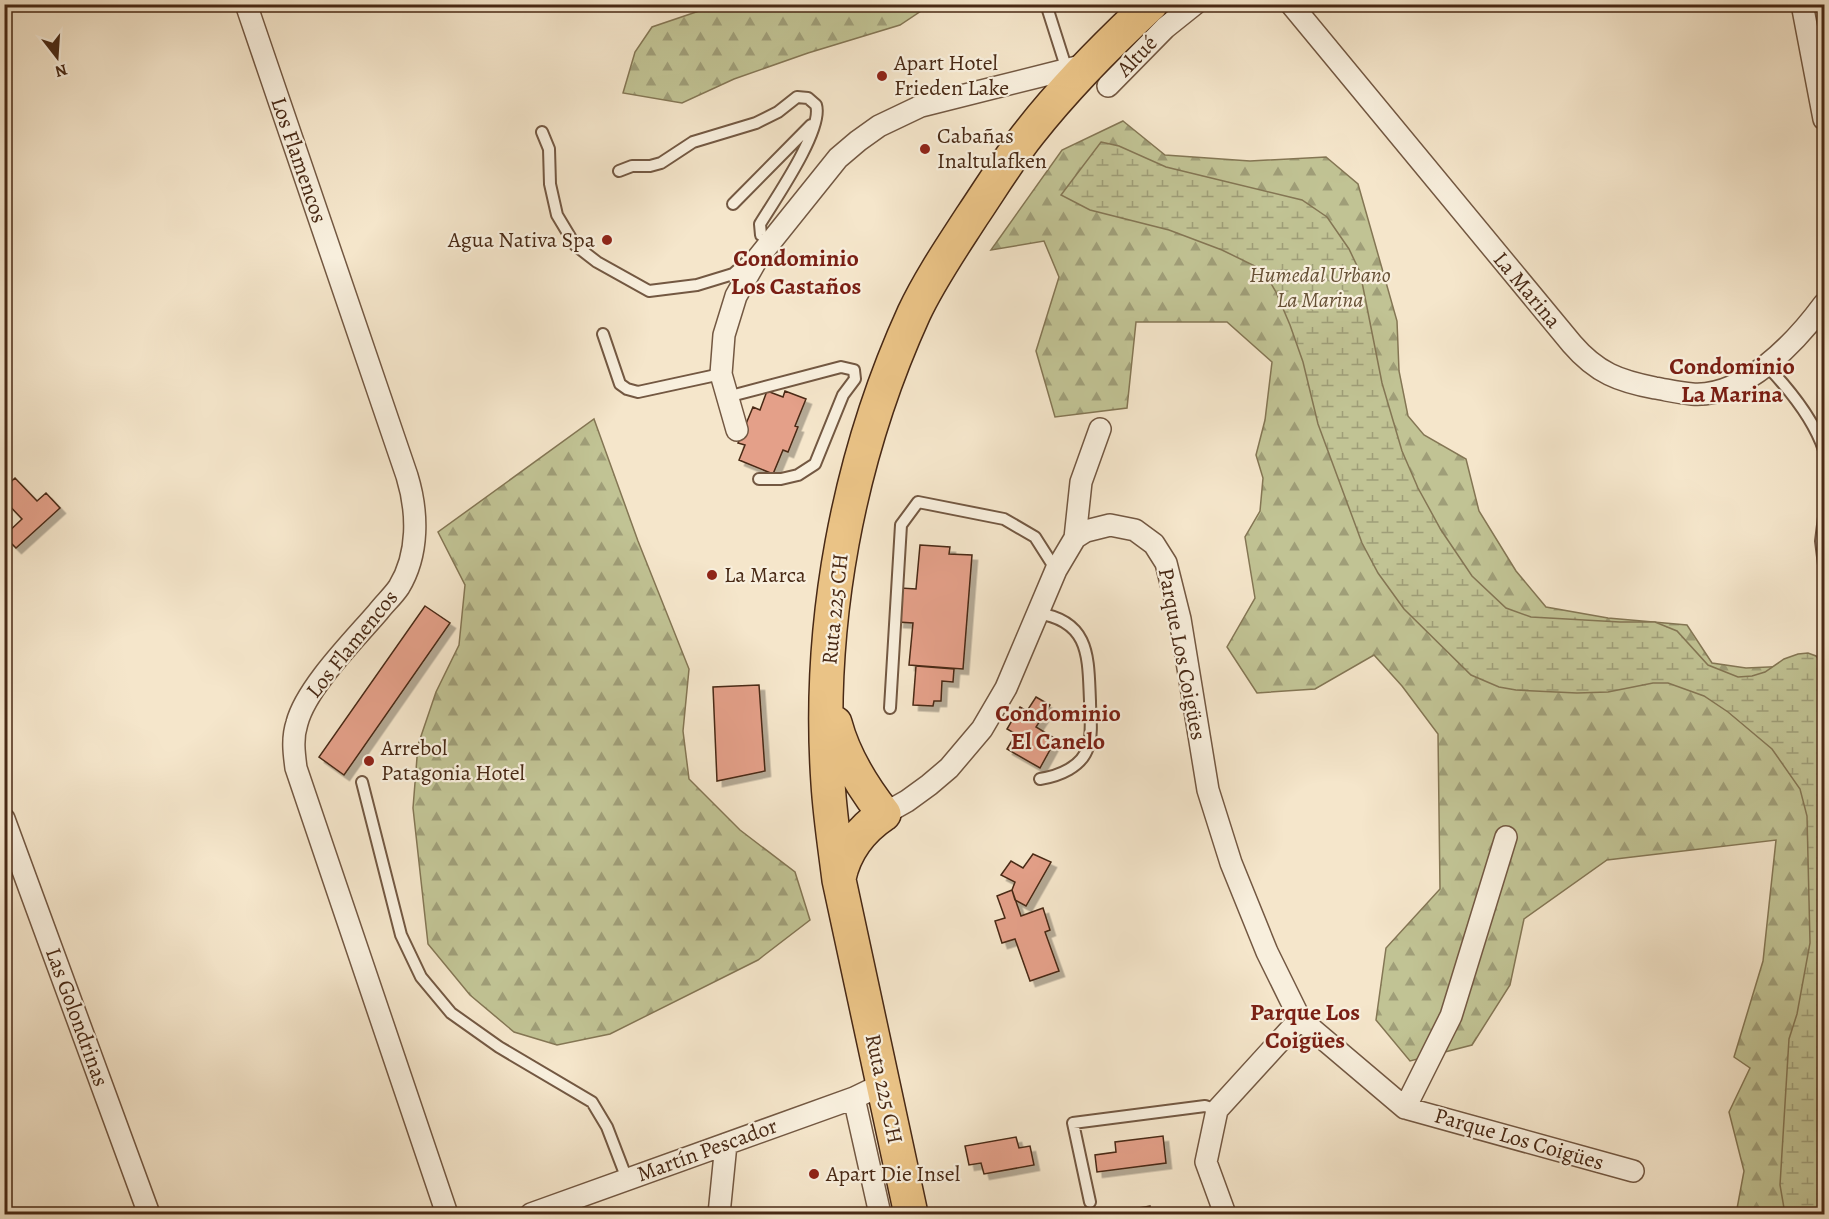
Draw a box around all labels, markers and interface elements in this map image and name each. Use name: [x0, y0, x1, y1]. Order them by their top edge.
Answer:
north arrow: [27, 27, 87, 87]
street label: Altué: [1109, 29, 1164, 84]
place label: Apart Hotel Frieden Lake: [893, 48, 1009, 103]
text: N: [52, 58, 70, 83]
marker: Apart Hotel Frieden Lake: [875, 69, 889, 83]
street label: Los Flamencos: [263, 93, 335, 227]
place label: Cabañas Inaltulafken: [937, 121, 1047, 176]
marker: Cabañas Inaltulafken: [918, 142, 932, 156]
place label: Agua Nativa Spa: [447, 225, 596, 255]
marker: Agua Nativa Spa: [600, 233, 614, 247]
district label: Condominio Los Castaños: [731, 242, 861, 302]
street label: La Marina: [1486, 245, 1568, 335]
park label: Humedal Urbano La Marina: [1249, 260, 1391, 315]
district label: Condominio La Marina: [1669, 350, 1795, 410]
street label: Ruta 225 CH: [814, 552, 856, 666]
place label: La Marca: [724, 560, 807, 590]
street label: Parque Los Coigües: [1151, 565, 1213, 743]
marker: La Marca: [705, 568, 719, 582]
street label: Los Flamencos: [299, 584, 405, 704]
district label: Condominio El Canelo: [995, 697, 1121, 757]
place label: Arrebol Patagonia Hotel: [380, 733, 525, 788]
marker: Arrebol Patagonia Hotel: [362, 754, 376, 768]
street label: Las Golondrinas: [38, 943, 116, 1091]
district label: Parque Los Coigües: [1250, 996, 1360, 1056]
street label: Ruta 225 CH: [858, 1031, 910, 1147]
street label: Parque Los Coigües: [1431, 1100, 1607, 1178]
street label: Martín Pescador: [633, 1111, 781, 1189]
place label: Apart Die Insel: [825, 1159, 960, 1189]
marker: Apart Die Insel: [807, 1167, 821, 1181]

